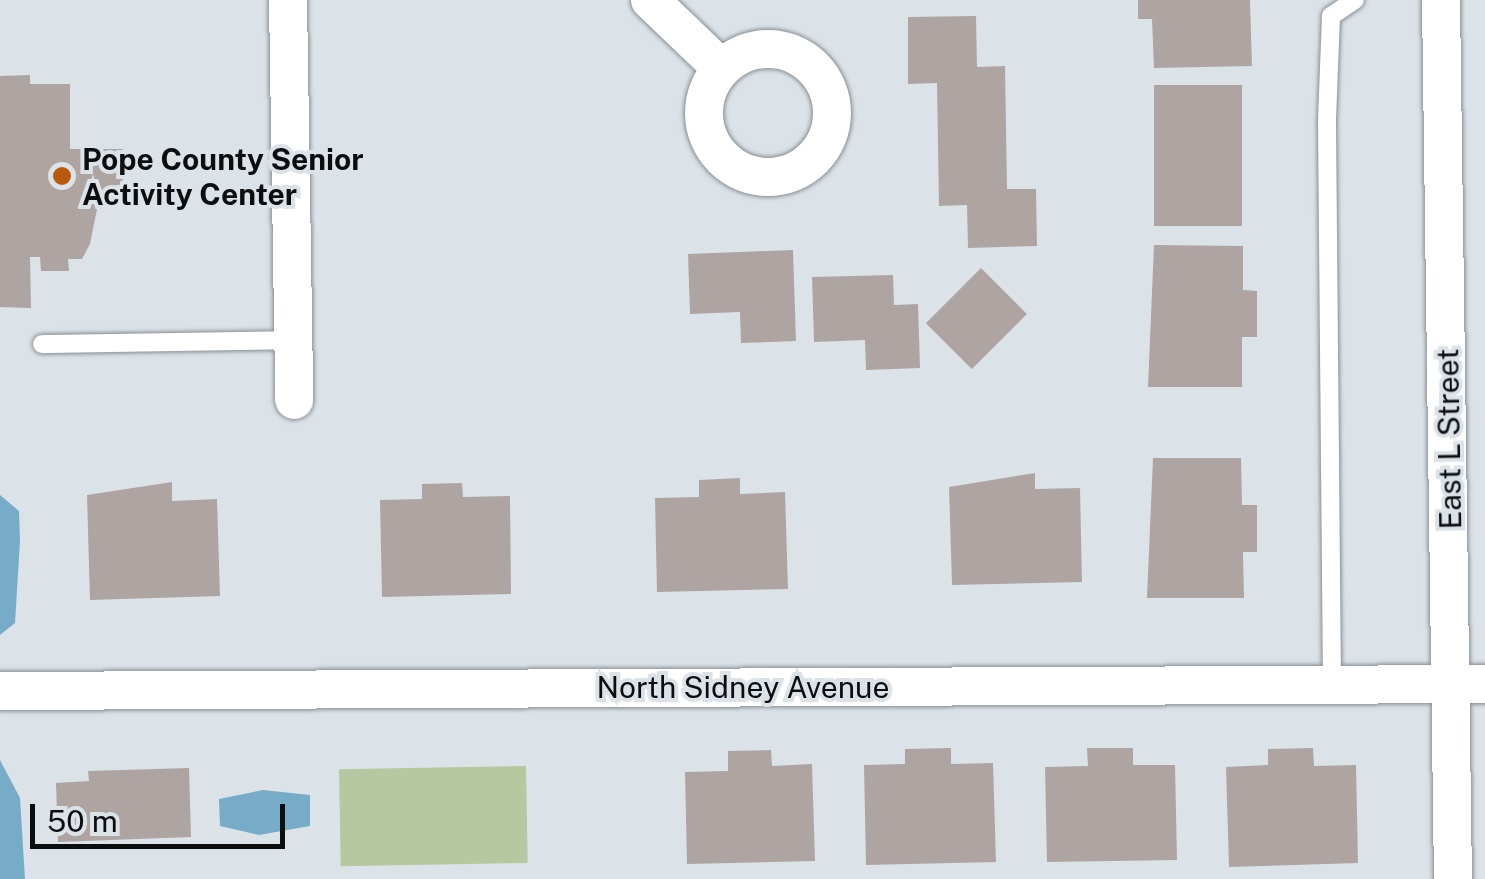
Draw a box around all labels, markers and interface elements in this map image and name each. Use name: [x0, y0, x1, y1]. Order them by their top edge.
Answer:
place label: Pope County Senior Activity Center: [82, 141, 364, 212]
marker: Pope County Senior Activity Center: [51, 165, 73, 187]
street label: East L Street: [1429, 348, 1469, 530]
street label: North Sidney Avenue: [596, 669, 890, 705]
scale bar: [35, 784, 290, 846]
text: 50 m: [47, 803, 118, 839]

